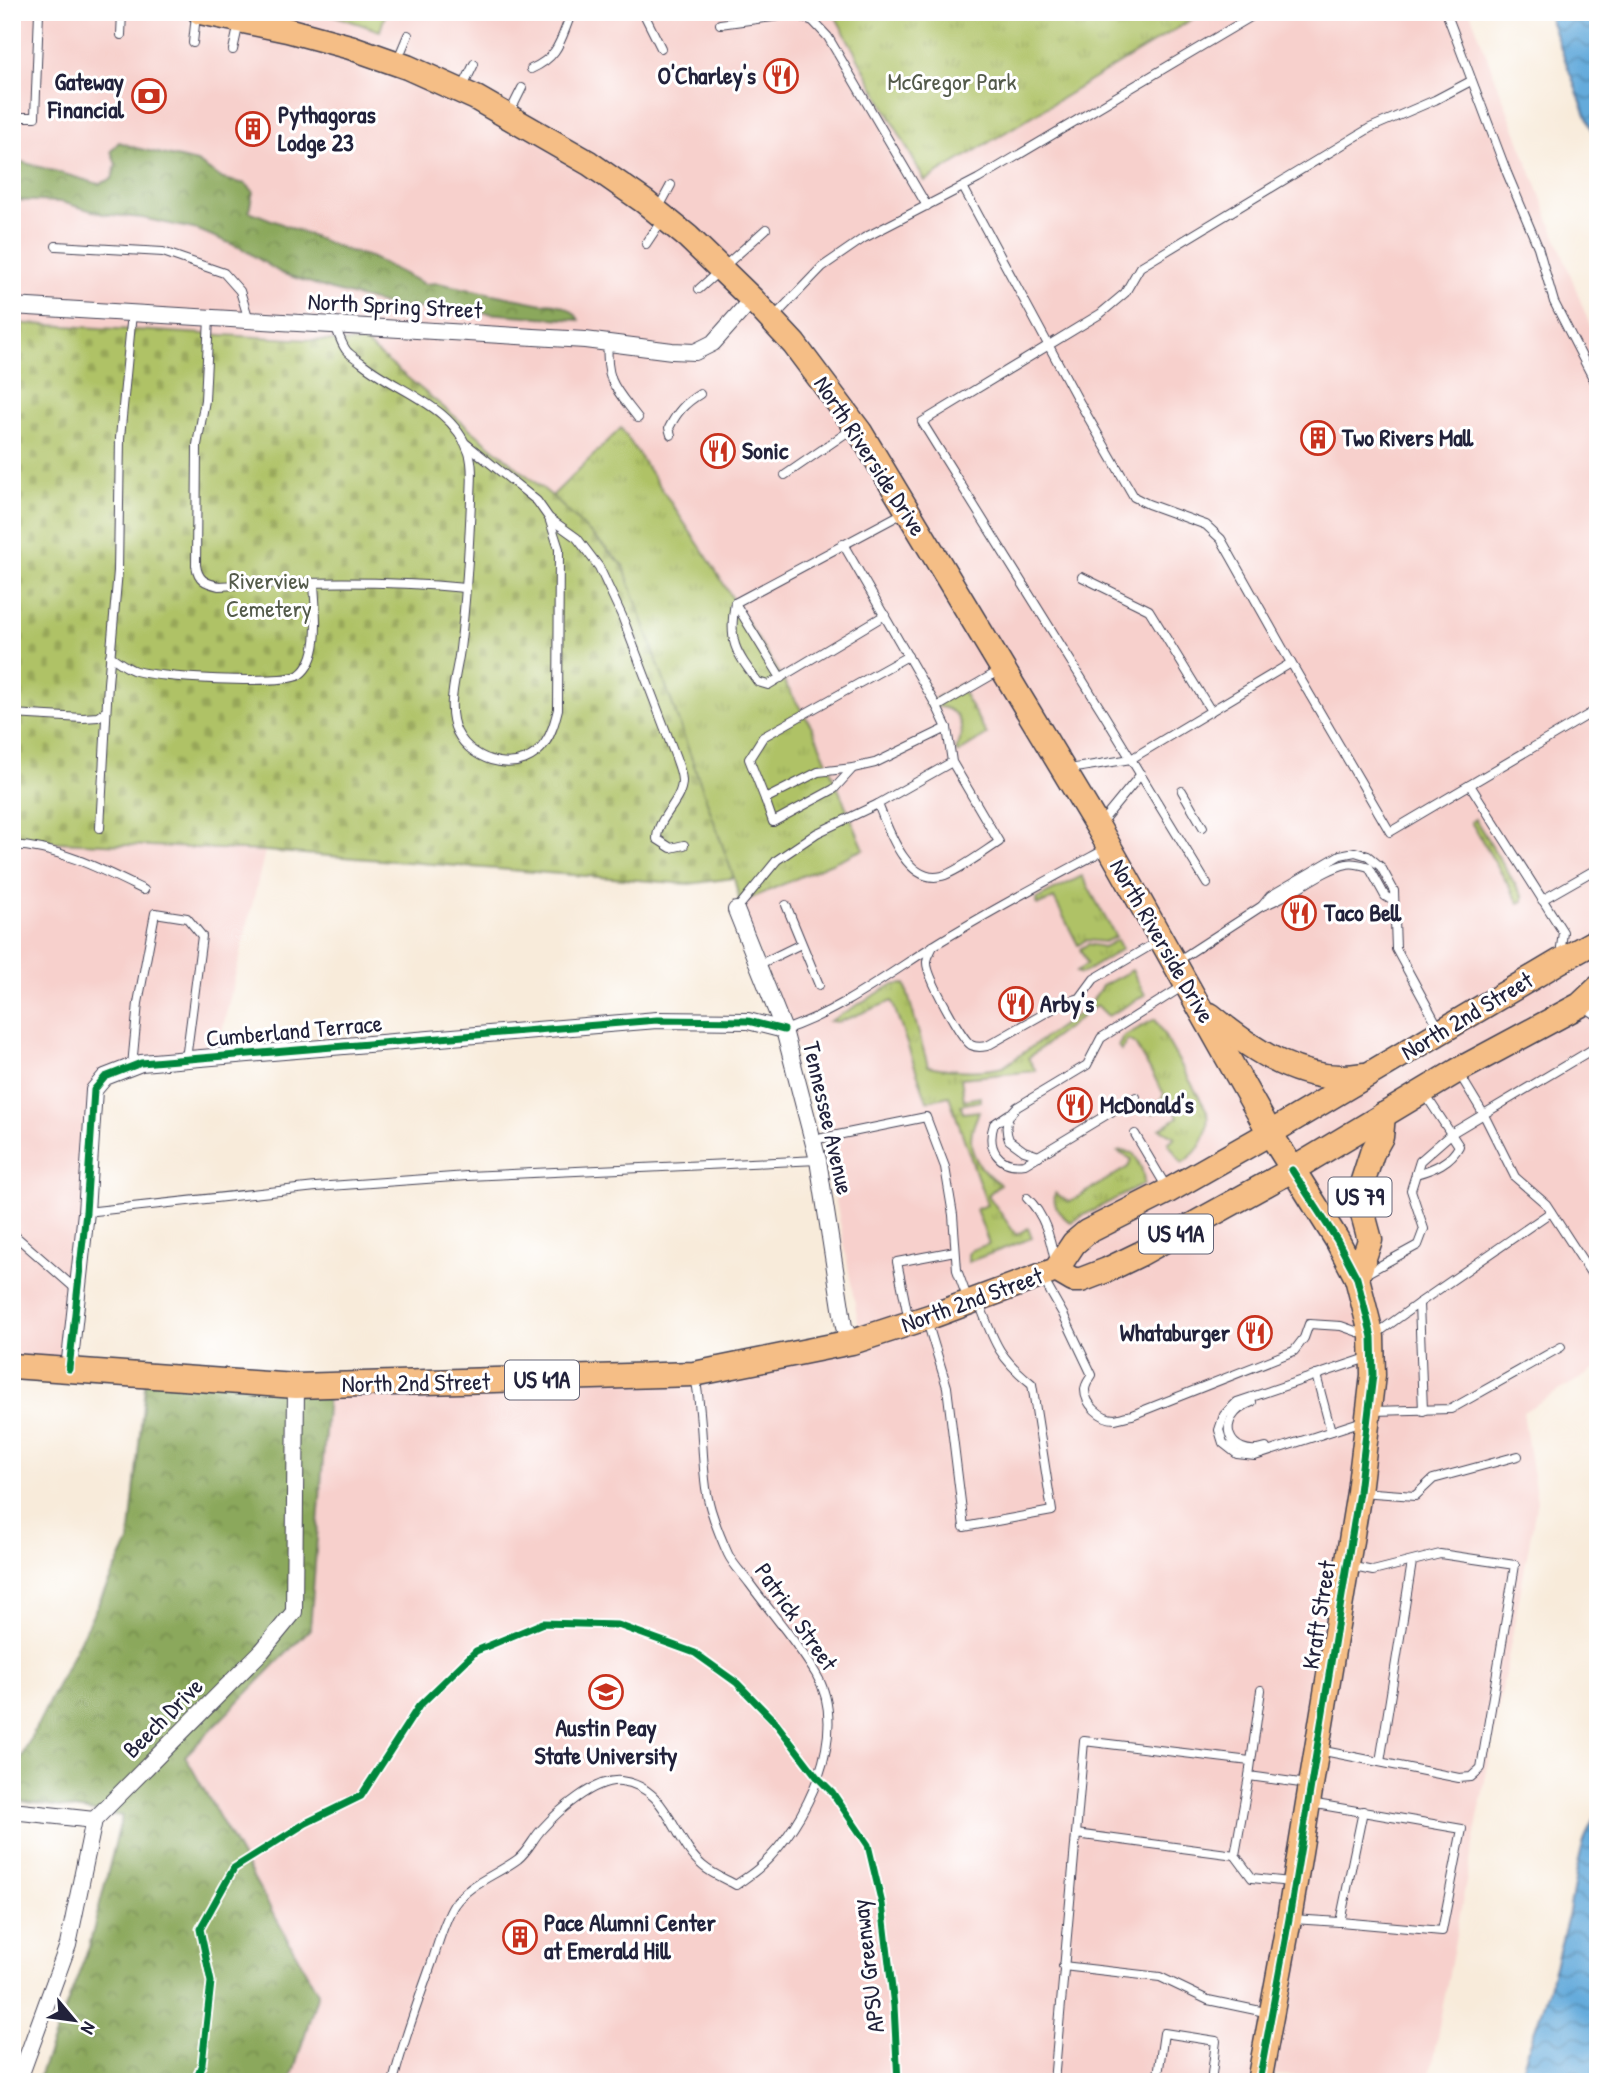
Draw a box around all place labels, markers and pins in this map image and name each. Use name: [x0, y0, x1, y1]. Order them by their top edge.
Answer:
restaurant icon: O'Charley's: [762, 57, 800, 95]
place label: O'Charley's: [658, 59, 756, 92]
place label: Gateway Financial: [47, 65, 125, 125]
bank icon: Gateway Financial: [130, 77, 168, 115]
place label: Pythagoras Lodge 23: [278, 98, 376, 159]
building icon: Pythagoras Lodge 23: [234, 110, 272, 148]
building icon: Two Rivers Mall: [1299, 419, 1337, 457]
place label: Two Rivers Mall: [1341, 421, 1474, 453]
restaurant icon: Sonic: [699, 432, 737, 470]
place label: Sonic: [742, 434, 789, 466]
restaurant icon: Taco Bell: [1280, 894, 1318, 932]
place label: Taco Bell: [1323, 896, 1402, 928]
restaurant icon: Arby's: [997, 985, 1035, 1023]
place label: Arby's: [1040, 987, 1094, 1020]
restaurant icon: McDonald's: [1056, 1086, 1094, 1124]
place label: McDonald's: [1100, 1088, 1194, 1120]
restaurant icon: Whataburger: [1236, 1314, 1274, 1352]
place label: Whataburger: [1120, 1316, 1231, 1349]
school or university icon: Austin Peay State University: [587, 1673, 625, 1711]
place label: Austin Peay State University: [535, 1711, 677, 1772]
place label: Pace Alumni Center at Emerald Hill: [544, 1906, 716, 1966]
building icon: Pace Alumni Center at Emerald Hill: [501, 1918, 539, 1956]

